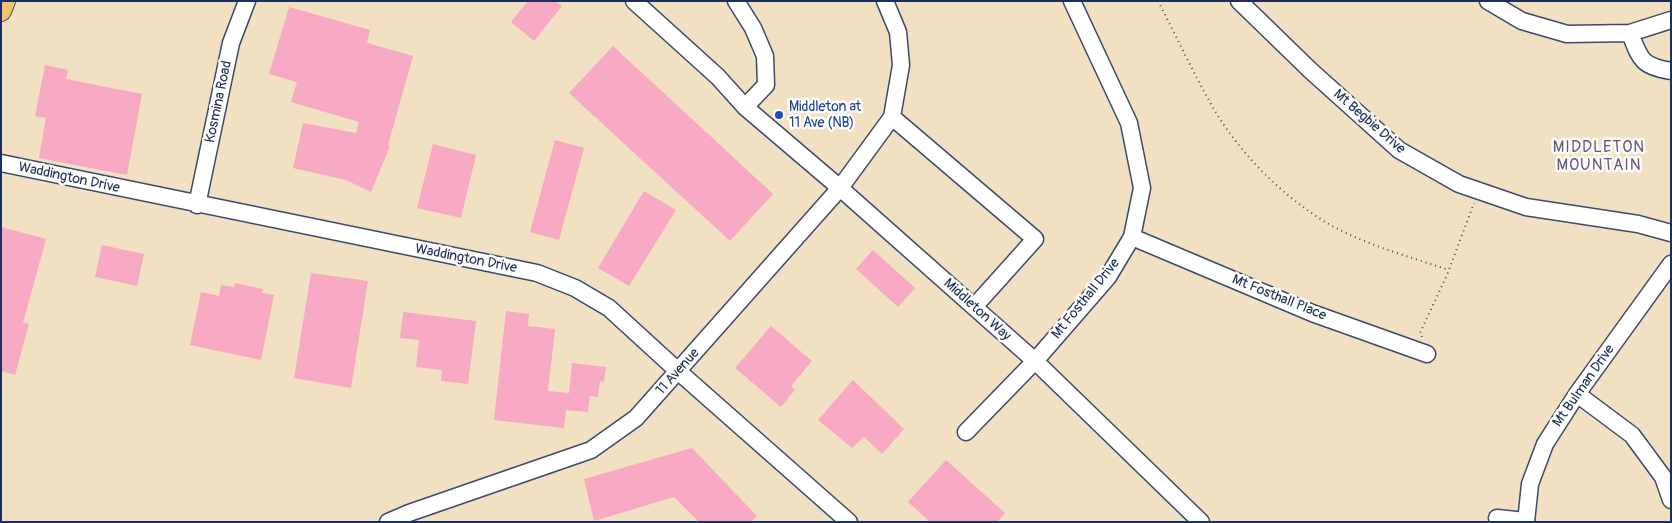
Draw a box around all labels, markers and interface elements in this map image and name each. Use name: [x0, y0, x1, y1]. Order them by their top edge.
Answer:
street label: Kosmina Road: [202, 59, 236, 145]
street label: Mt Begbie Drive: [1330, 86, 1408, 158]
place label: Middleton at 11 Ave (NB): [789, 99, 861, 132]
marker: Middleton at 11 Ave (NB): [773, 109, 785, 121]
district label: MIDDLETON MOUNTAIN: [1552, 138, 1646, 176]
street label: Waddington Drive: [17, 159, 121, 197]
street label: Waddington Drive: [414, 241, 518, 277]
street label: Mt Fosthall Drive: [1048, 255, 1124, 343]
street label: Mt Fosthall Place: [1229, 271, 1329, 325]
street label: Middleton Way: [940, 275, 1014, 345]
street label: Mt Bulman Drive: [1549, 342, 1619, 430]
street label: 11 Avenue: [653, 345, 703, 399]

